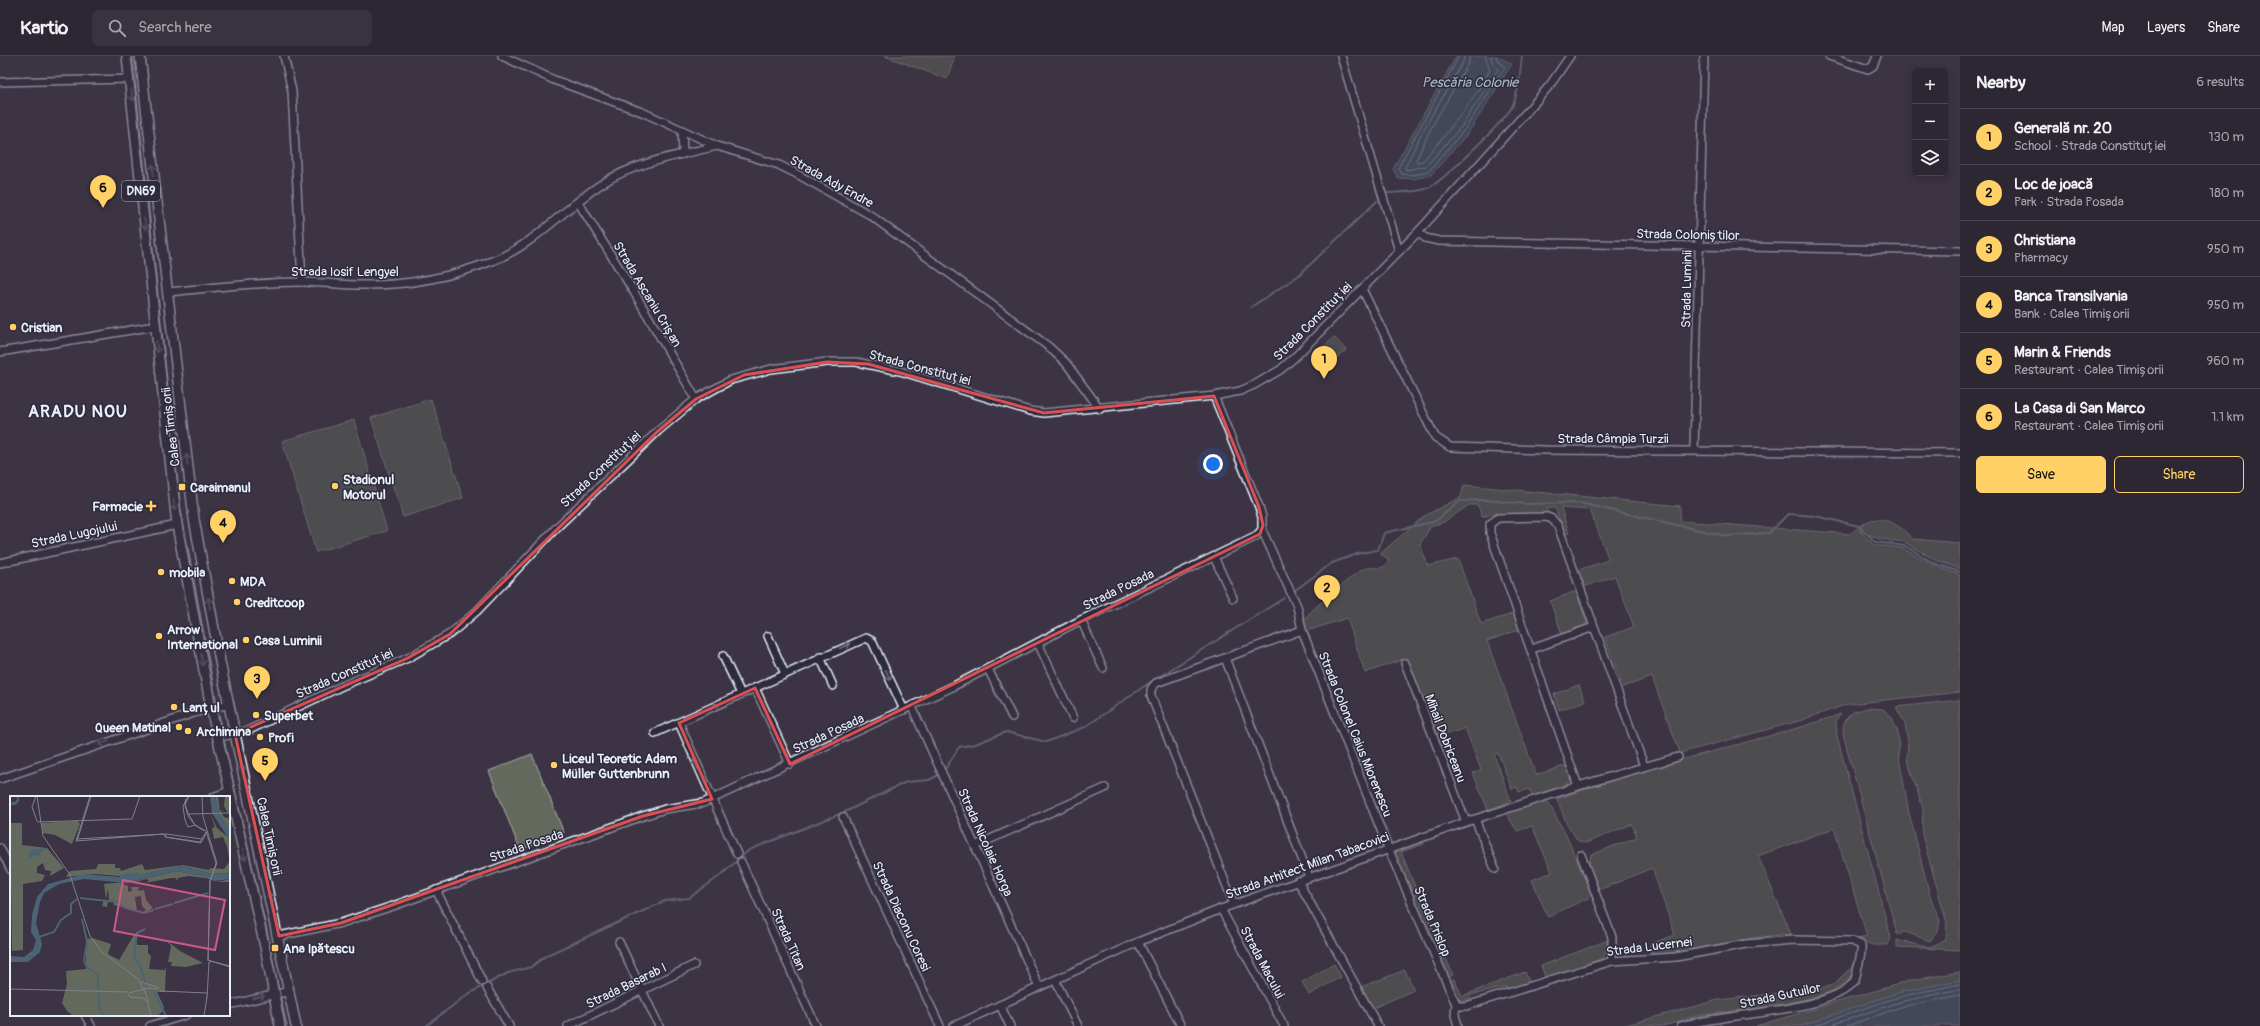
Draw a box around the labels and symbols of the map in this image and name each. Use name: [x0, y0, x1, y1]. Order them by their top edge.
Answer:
water label: Pescăria Colonie: [1422, 74, 1520, 91]
one-way arrow: [128, 88, 135, 101]
street label: Strada Ady Endre: [787, 152, 877, 212]
one-way arrow: [149, 164, 157, 177]
pin: 6: [90, 175, 116, 208]
road number: DN69: [122, 181, 160, 201]
one-way arrow: [141, 217, 148, 230]
street label: Strada Coloniștilor: [1636, 226, 1740, 244]
street label: Strada Ascaniu Crișan: [609, 239, 685, 350]
street label: Strada Luminii: [1678, 250, 1696, 328]
street label: Strada Iosif Lengyel: [291, 264, 399, 280]
street label: Strada Constituției: [1270, 279, 1355, 364]
place label: Cristian: [21, 320, 63, 336]
marker: Cristian: [8, 322, 18, 332]
one-way arrow: [153, 340, 161, 353]
pin: 1: [1311, 346, 1337, 379]
street label: Strada Constituției: [867, 347, 972, 389]
street label: Calea Timișorii: [158, 386, 184, 467]
district label: ARADU NOU: [28, 401, 128, 422]
street label: Strada Constituției: [557, 428, 644, 511]
street label: Strada Câmpia Turzii: [1557, 431, 1669, 447]
one-way arrow: [183, 454, 191, 467]
your location: [1203, 454, 1223, 474]
place label: Stadionul Motorul: [343, 472, 394, 503]
place label: Caraimanul: [190, 480, 251, 496]
marker: Stadionul Motorul: [330, 481, 340, 491]
marker: Caraimanul: [177, 482, 187, 492]
one-way arrow: [170, 498, 178, 511]
place label: Farmacie: [92, 499, 144, 515]
marker: Farmacie: [146, 501, 156, 511]
pin: 4: [210, 510, 236, 543]
street label: Strada Lugojului: [30, 518, 119, 552]
place label: mobila: [169, 565, 205, 581]
street label: Strada Posada: [1080, 566, 1157, 614]
marker: mobila: [156, 567, 166, 577]
place label: MDA: [240, 574, 267, 590]
pin: 2: [1314, 575, 1340, 608]
marker: MDA: [227, 576, 237, 586]
place label: Creditcoop: [245, 595, 305, 611]
one-way arrow: [204, 597, 212, 610]
marker: Creditcoop: [232, 597, 242, 607]
place label: Arrow International: [167, 622, 238, 653]
marker: Arrow International: [154, 631, 164, 641]
place label: Casa Luminii: [254, 633, 323, 649]
marker: Casa Luminii: [241, 635, 251, 645]
one-way arrow: [838, 642, 850, 649]
street label: Strada Constituției: [293, 645, 395, 703]
street label: Strada Colonel Caius Miorenescu: [1315, 649, 1396, 819]
one-way arrow: [198, 653, 206, 666]
pin: 3: [244, 666, 270, 699]
one-way arrow: [885, 669, 892, 681]
street label: Mihail Dobriceanu: [1421, 692, 1469, 785]
place label: Lanțul: [182, 700, 220, 716]
marker: Lanțul: [169, 702, 179, 712]
one-way arrow: [708, 703, 720, 710]
place label: Superbet: [264, 708, 314, 724]
marker: Superbet: [251, 710, 261, 720]
street label: Strada Posada: [790, 710, 867, 757]
place label: Queen Matinal: [95, 720, 171, 736]
marker: Queen Matinal: [174, 722, 184, 732]
place label: Archimina: [196, 724, 251, 740]
marker: Archimina: [183, 726, 193, 736]
place label: Profi: [268, 730, 294, 746]
marker: Profi: [255, 732, 265, 742]
one-way arrow: [98, 740, 110, 748]
pin: 5: [252, 748, 278, 781]
place label: Liceul Teoretic Adam Müller Guttenbrunn: [562, 751, 678, 782]
one-way arrow: [692, 758, 699, 770]
marker: Liceul Teoretic Adam Müller Guttenbrunn: [549, 760, 559, 770]
one-way arrow: [238, 765, 246, 778]
street label: Strada Nicolaie Horga: [954, 786, 1016, 899]
inset map: [10, 796, 230, 1016]
street label: Calea Timișorii: [253, 796, 285, 877]
street label: Strada Posada: [487, 826, 565, 866]
street label: Strada Arhitect Milan Tabacovici: [1223, 829, 1391, 903]
one-way arrow: [241, 848, 248, 861]
street label: Strada Diaconu Coresi: [869, 859, 934, 974]
street label: Strada Prislop: [1410, 884, 1454, 959]
one-way arrow: [266, 892, 274, 905]
street label: Strada Titan: [767, 906, 809, 973]
street label: Strada Macului: [1236, 924, 1288, 1001]
street label: Strada Lucernei: [1605, 934, 1693, 960]
place label: Ana Ipătescu: [283, 941, 355, 957]
marker: Ana Ipătescu: [270, 943, 280, 953]
street label: Strada Basarab I: [584, 960, 669, 1012]
street label: Strada Gutuilor: [1738, 979, 1823, 1012]
one-way arrow: [252, 993, 265, 1001]

